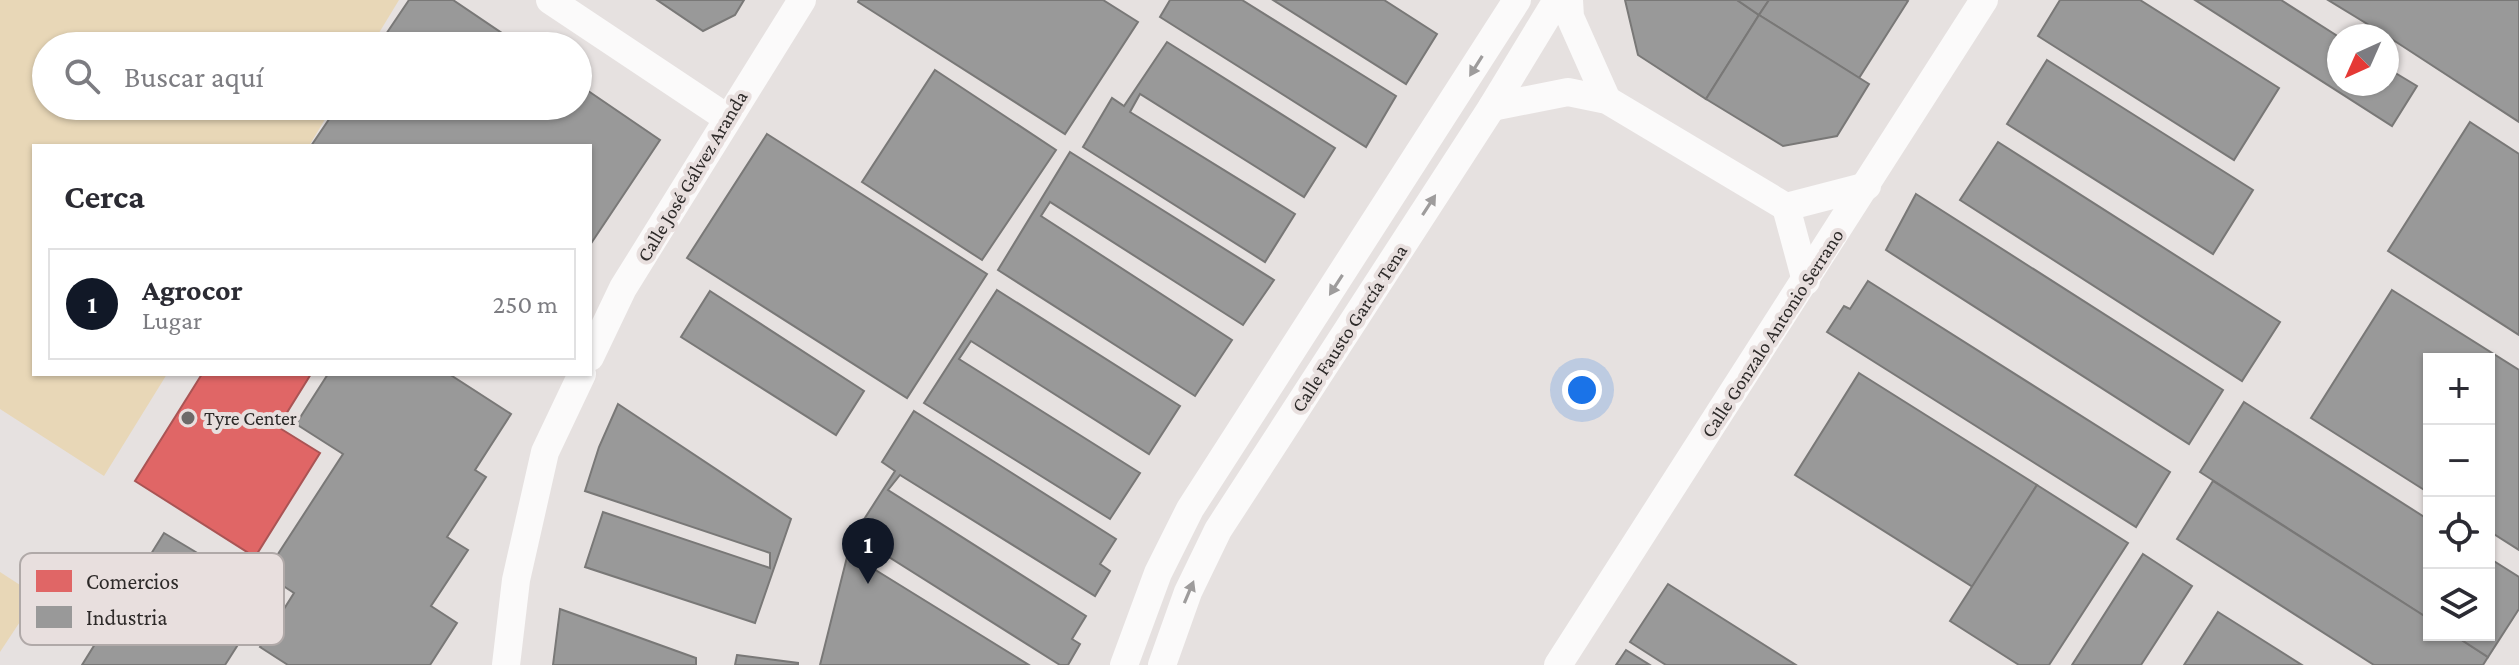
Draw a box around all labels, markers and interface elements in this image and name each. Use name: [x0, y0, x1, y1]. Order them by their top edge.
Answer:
north arrow: [2327, 24, 2399, 96]
search box: [32, 32, 592, 120]
icon: search: [60, 54, 104, 98]
one-way arrow: [1469, 55, 1483, 77]
text: Buscar aquí: [124, 60, 264, 93]
street label: Calle José Gálvez Aranda: [632, 87, 753, 266]
text: Cerca: [64, 178, 145, 215]
one-way arrow: [1421, 194, 1435, 216]
street label: Calle Gonzalo Antonio Serrano: [1696, 225, 1848, 441]
street label: Calle Fausto García Tena: [1287, 240, 1411, 416]
text: Agrocor: [142, 273, 243, 306]
one-way arrow: [1329, 274, 1343, 296]
text: 1: [87, 290, 97, 319]
text: 250 m: [493, 290, 558, 319]
text: Lugar: [142, 306, 202, 335]
map controls: [2423, 353, 2495, 641]
button: +: [2423, 353, 2495, 425]
your location: [1562, 370, 1602, 410]
place label: Tyre Center: [204, 407, 297, 430]
marker: Tyre Center: [179, 409, 197, 427]
button: −: [2423, 425, 2495, 497]
button: locate: [2423, 497, 2495, 569]
pin: 1: [842, 518, 894, 584]
legend: [20, 553, 284, 645]
text: Comercios: [86, 569, 179, 594]
button: layers: [2423, 569, 2495, 641]
one-way arrow: [1182, 580, 1195, 604]
text: Industria: [86, 605, 167, 630]

